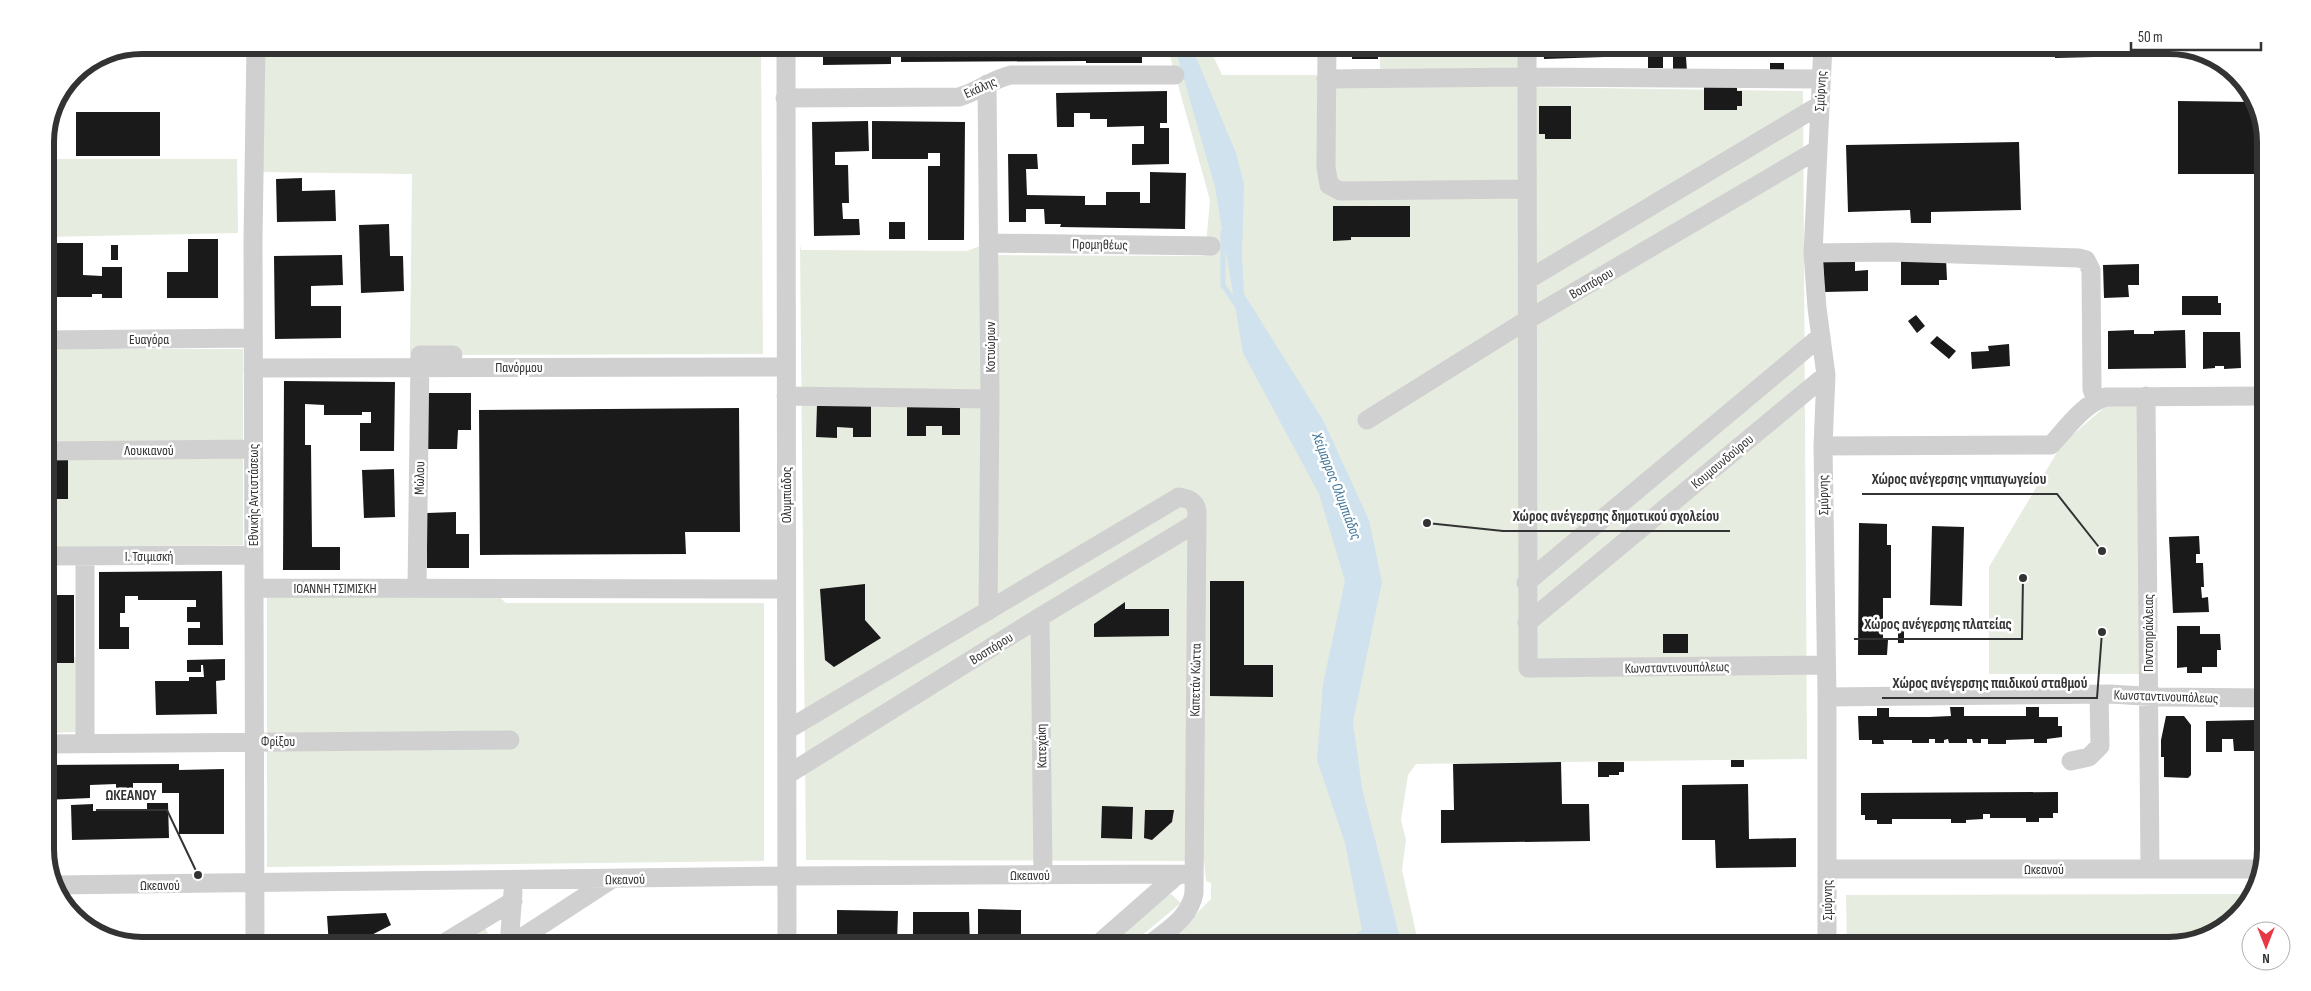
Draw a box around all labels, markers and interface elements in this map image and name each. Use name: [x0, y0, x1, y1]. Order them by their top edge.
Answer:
scale bar: [2131, 20, 2261, 52]
text: 50 m: [2138, 28, 2163, 47]
street label: Σμύρνης: [1811, 70, 1830, 112]
street label: Εκάλης: [961, 73, 999, 102]
street label: Προμηθέως: [1072, 236, 1128, 253]
street label: Βοσπόρου: [1566, 264, 1616, 303]
street label: Κοτυώρων: [982, 321, 999, 373]
street label: Ευαγόρα: [129, 331, 169, 348]
street label: Πανόρμου: [495, 359, 543, 376]
water label: Χείμαρρος Ολυμπιάδος: [1307, 429, 1366, 543]
street label: Κουμουνδούρου: [1688, 430, 1757, 492]
street label: Λουκιανού: [123, 442, 174, 459]
street label: Εθνικής Αντιστάσεως: [245, 444, 262, 546]
street label: Μώλου: [411, 461, 428, 495]
callout: Χώρος ανέγερσης νηπιαγωγείου: [1862, 464, 2057, 494]
street label: Ολυμπιάδος: [778, 467, 795, 523]
text: Χώρος ανέγερσης νηπιαγωγείου: [1871, 470, 2047, 489]
street label: Σμύρνης: [1815, 475, 1832, 515]
callout: Χώρος ανέγερσης δημοτικού σχολείου: [1503, 501, 1730, 531]
text: Χώρος ανέγερσης δημοτικού σχολείου: [1512, 507, 1720, 526]
street label: Ι. Τσιμισκή: [125, 548, 173, 565]
street label: ΙΟΑΝΝΗ ΤΣΙΜΙΣΚΗ: [293, 580, 377, 597]
street label: Ποντοηράκλειας: [2140, 594, 2157, 672]
callout: Χώρος ανέγερσης πλατείας: [1854, 609, 2022, 639]
text: Χώρος ανέγερσης πλατείας: [1863, 615, 2012, 634]
street label: Βοσπόρου: [966, 628, 1016, 668]
street label: Καπετάν Κώττα: [1186, 643, 1205, 717]
street label: Κωνσταντινουπόλεως: [1624, 658, 1730, 677]
callout: Χώρος ανέγερσης παιδικού σταθμού: [1882, 668, 2097, 698]
text: Χώρος ανέγερσης παιδικού σταθμού: [1892, 674, 2088, 693]
street label: Κωνσταντινουπόλεως: [2113, 686, 2219, 707]
street label: Κατεχάκη: [1033, 723, 1050, 769]
street label: Φρίξου: [261, 733, 295, 750]
callout: ΩΚΕΑΝΟΥ: [96, 780, 167, 810]
text: ΩΚΕΑΝΟΥ: [105, 786, 157, 805]
street label: Ωκεανού: [2024, 861, 2064, 878]
street label: Ωκεανού: [1010, 867, 1050, 884]
street label: Ωκεανού: [605, 871, 645, 888]
street label: Ωκεανού: [140, 877, 180, 894]
street label: Σμύρνης: [1819, 880, 1836, 920]
north arrow: [2241, 921, 2291, 971]
text: N: [2262, 950, 2270, 967]

